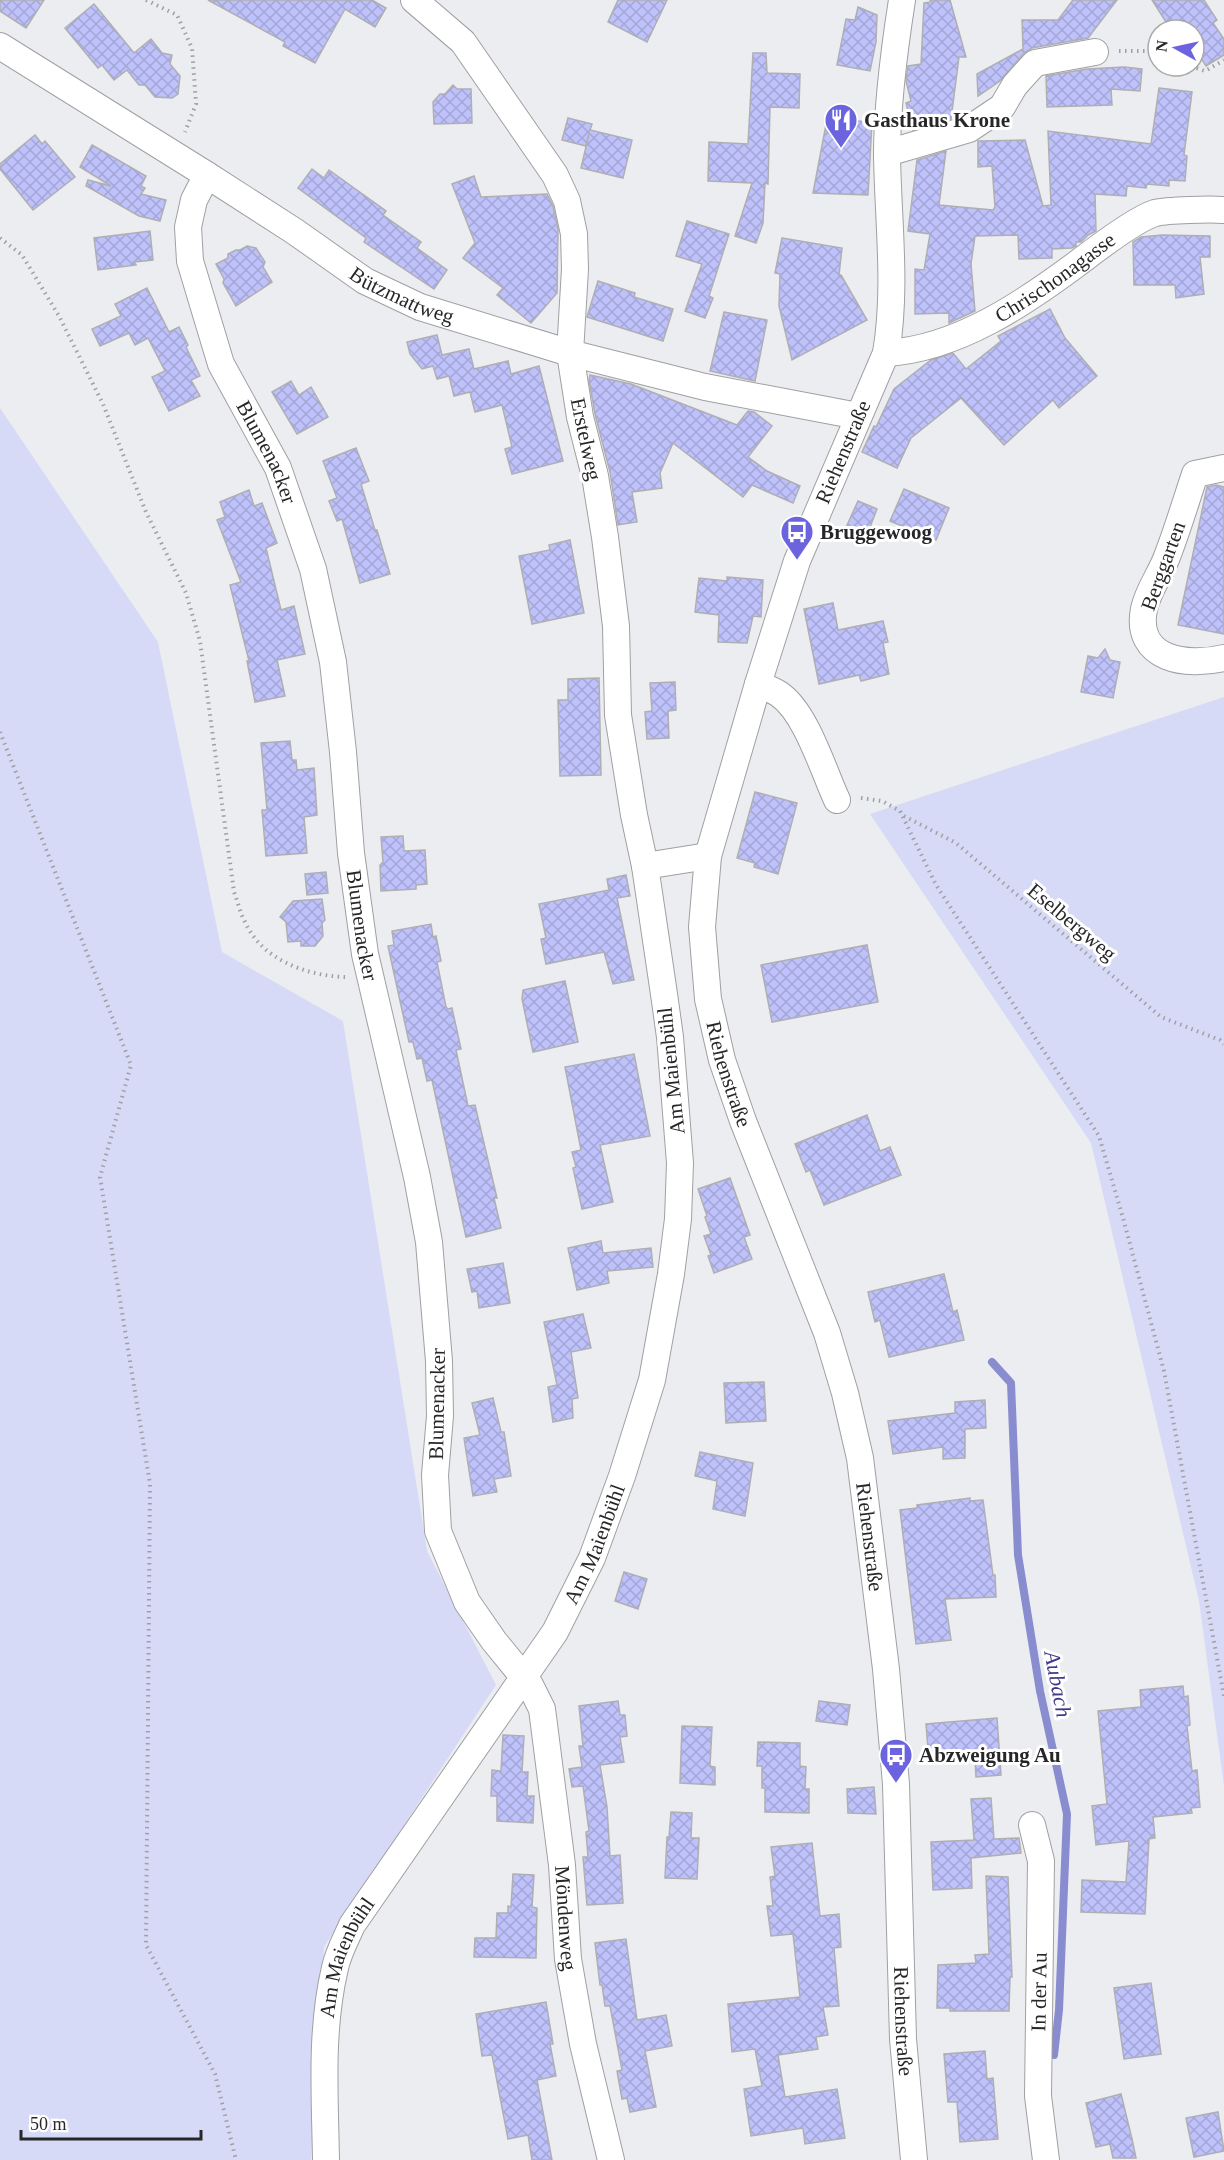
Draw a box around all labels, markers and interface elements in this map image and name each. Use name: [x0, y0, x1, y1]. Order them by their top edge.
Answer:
north arrow: [1146, 18, 1206, 78]
text: N: [1152, 39, 1171, 53]
restaurant icon: Gasthaus Krone: [823, 102, 859, 149]
place label: Gasthaus Krone: [864, 108, 1010, 132]
street label: Chrischonagasse: [991, 227, 1120, 328]
street label: Bützmattweg: [345, 262, 457, 329]
street label: Erstelweg: [566, 395, 607, 483]
street label: Blumenacker: [231, 396, 301, 507]
street label: Riehenstraße: [811, 397, 875, 507]
bus stop icon: Bruggewoog: [779, 514, 815, 561]
street label: Berggarten: [1136, 518, 1190, 614]
place label: Bruggewoog: [820, 520, 932, 544]
street label: Blumenacker: [341, 868, 383, 983]
street label: Eselbergweg: [1023, 878, 1121, 966]
street label: Am Maienbühl: [652, 1006, 690, 1136]
street label: Riehenstraße: [701, 1019, 756, 1131]
street label: Blumenacker: [424, 1348, 450, 1460]
street label: Am Maienbühl: [559, 1481, 630, 1608]
street label: Riehenstraße: [851, 1481, 888, 1593]
water label: Aubach: [1039, 1647, 1077, 1719]
bus stop icon: Abzweigung Au: [878, 1737, 914, 1784]
place label: Abzweigung Au: [919, 1743, 1061, 1767]
street label: Möndenweg: [550, 1865, 582, 1973]
street label: Am Maienbühl: [315, 1893, 379, 2019]
street label: In der Au: [1026, 1952, 1052, 2032]
street label: Riehenstraße: [889, 1966, 918, 2077]
scale bar: [21, 2103, 201, 2141]
text: 50 m: [30, 2114, 67, 2134]

